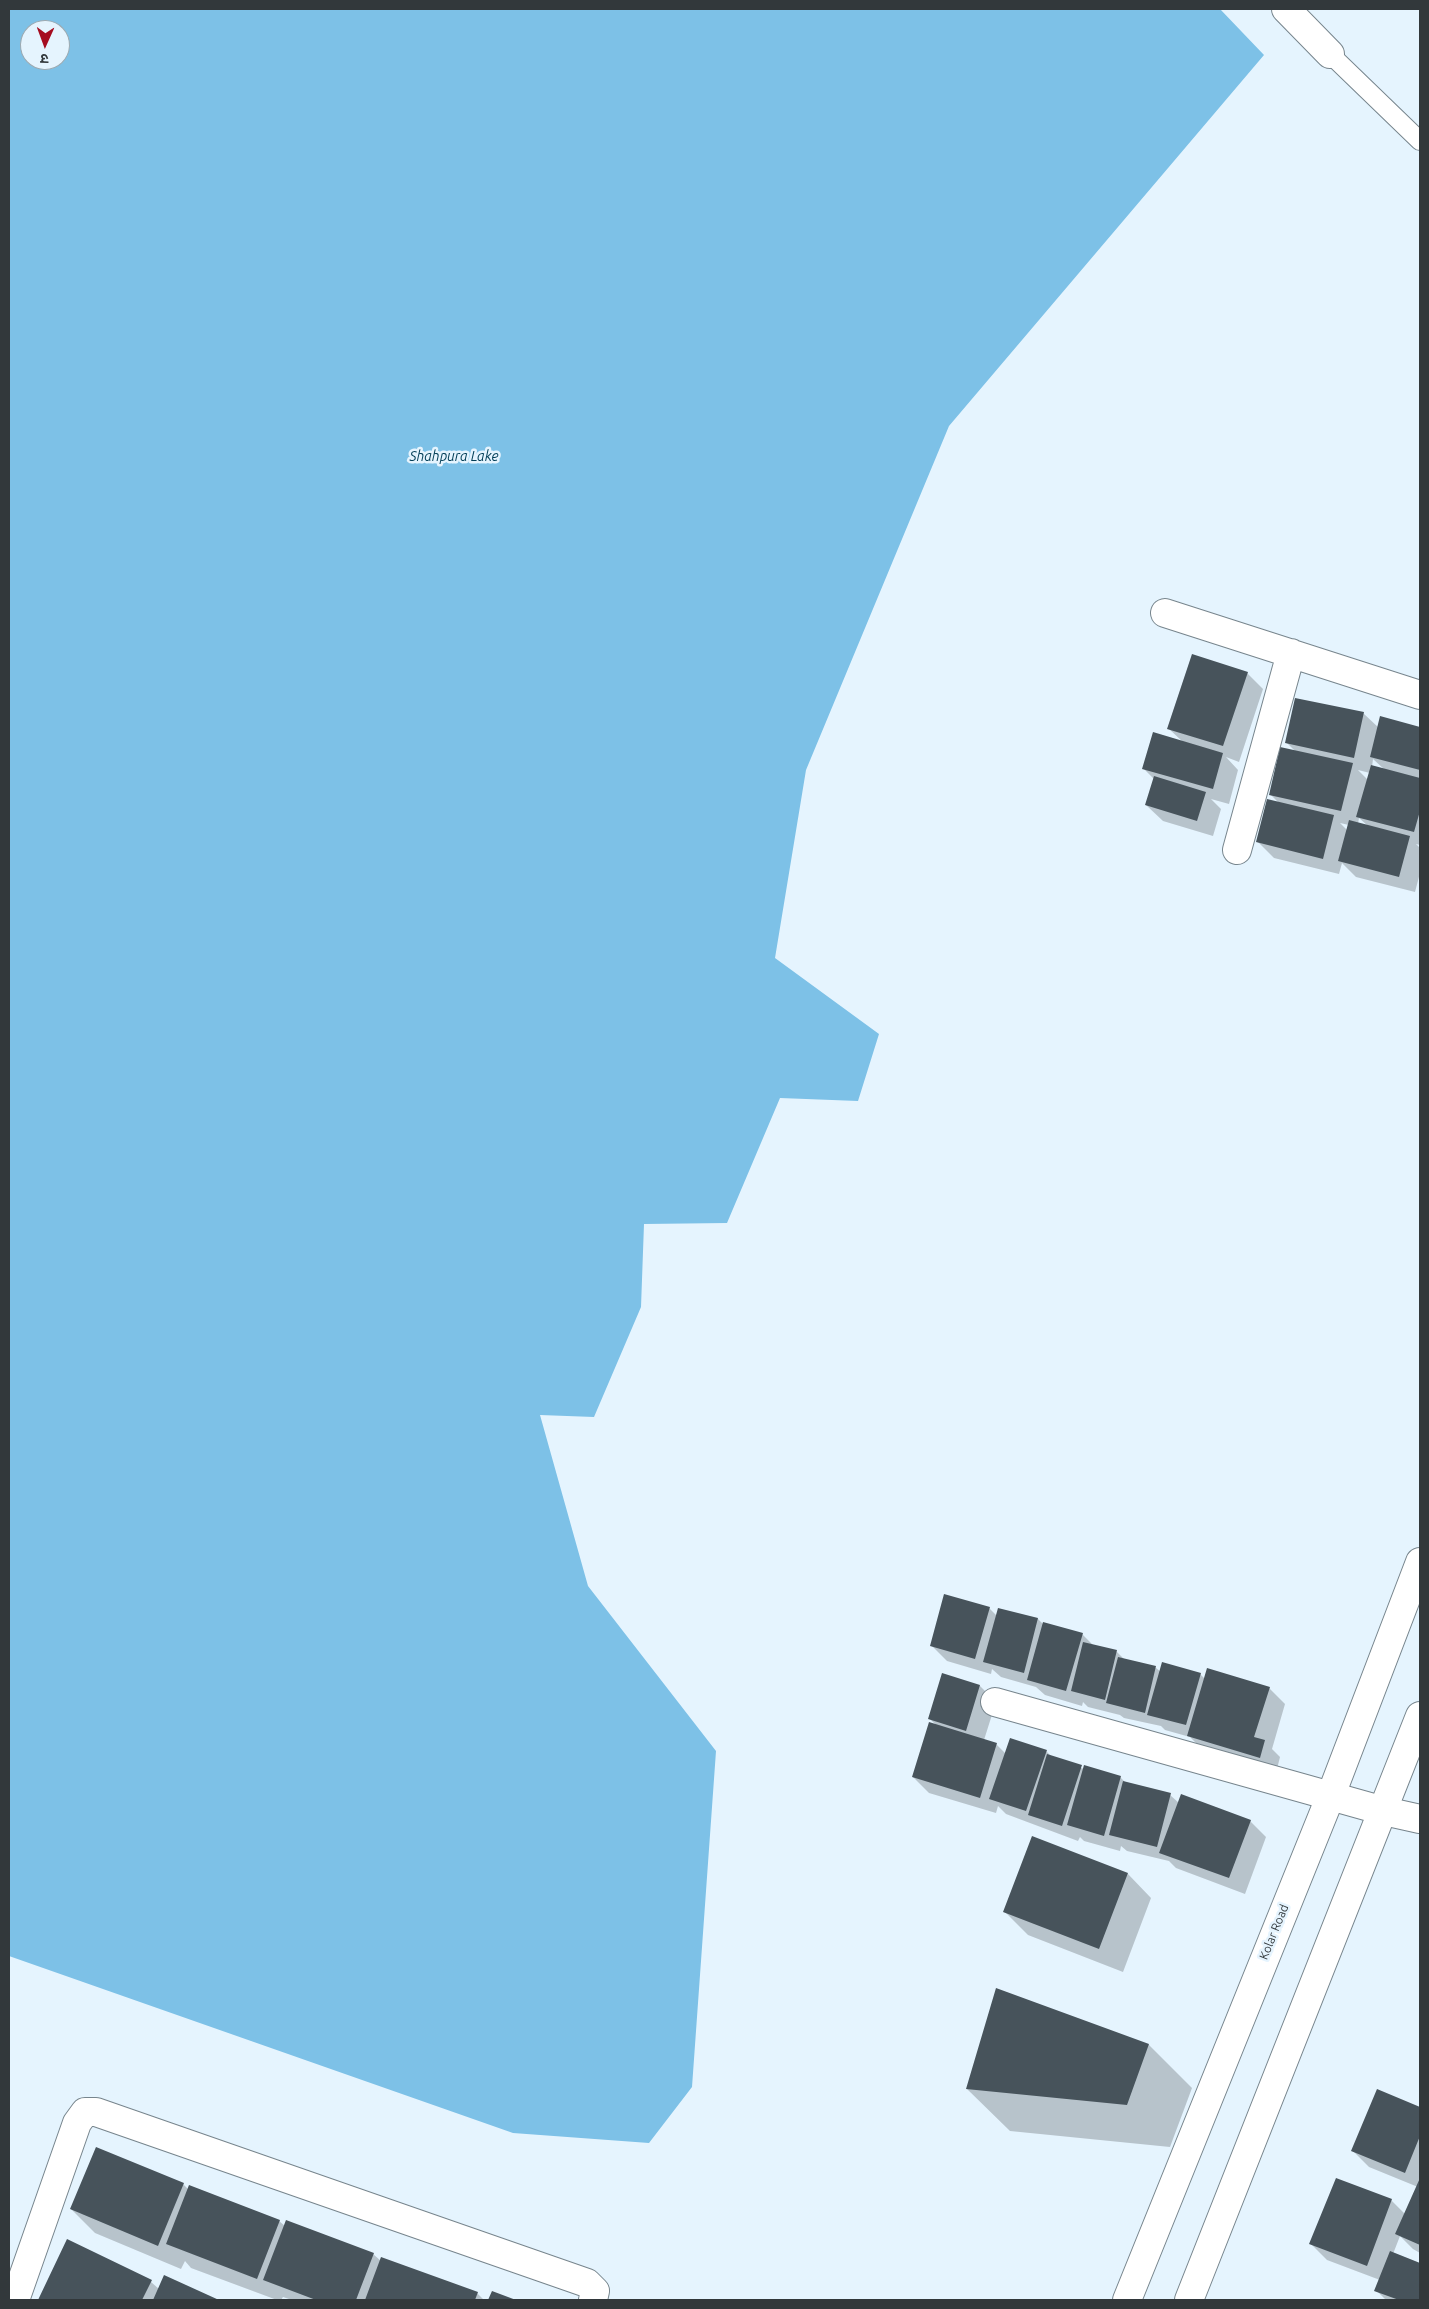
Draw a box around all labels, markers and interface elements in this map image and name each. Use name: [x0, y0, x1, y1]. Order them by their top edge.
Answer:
north arrow: [20, 20, 70, 70]
text: उ: [40, 51, 49, 67]
water label: Shahpura Lake: [409, 448, 499, 464]
street label: Kolar Road: [1256, 1902, 1292, 1962]

